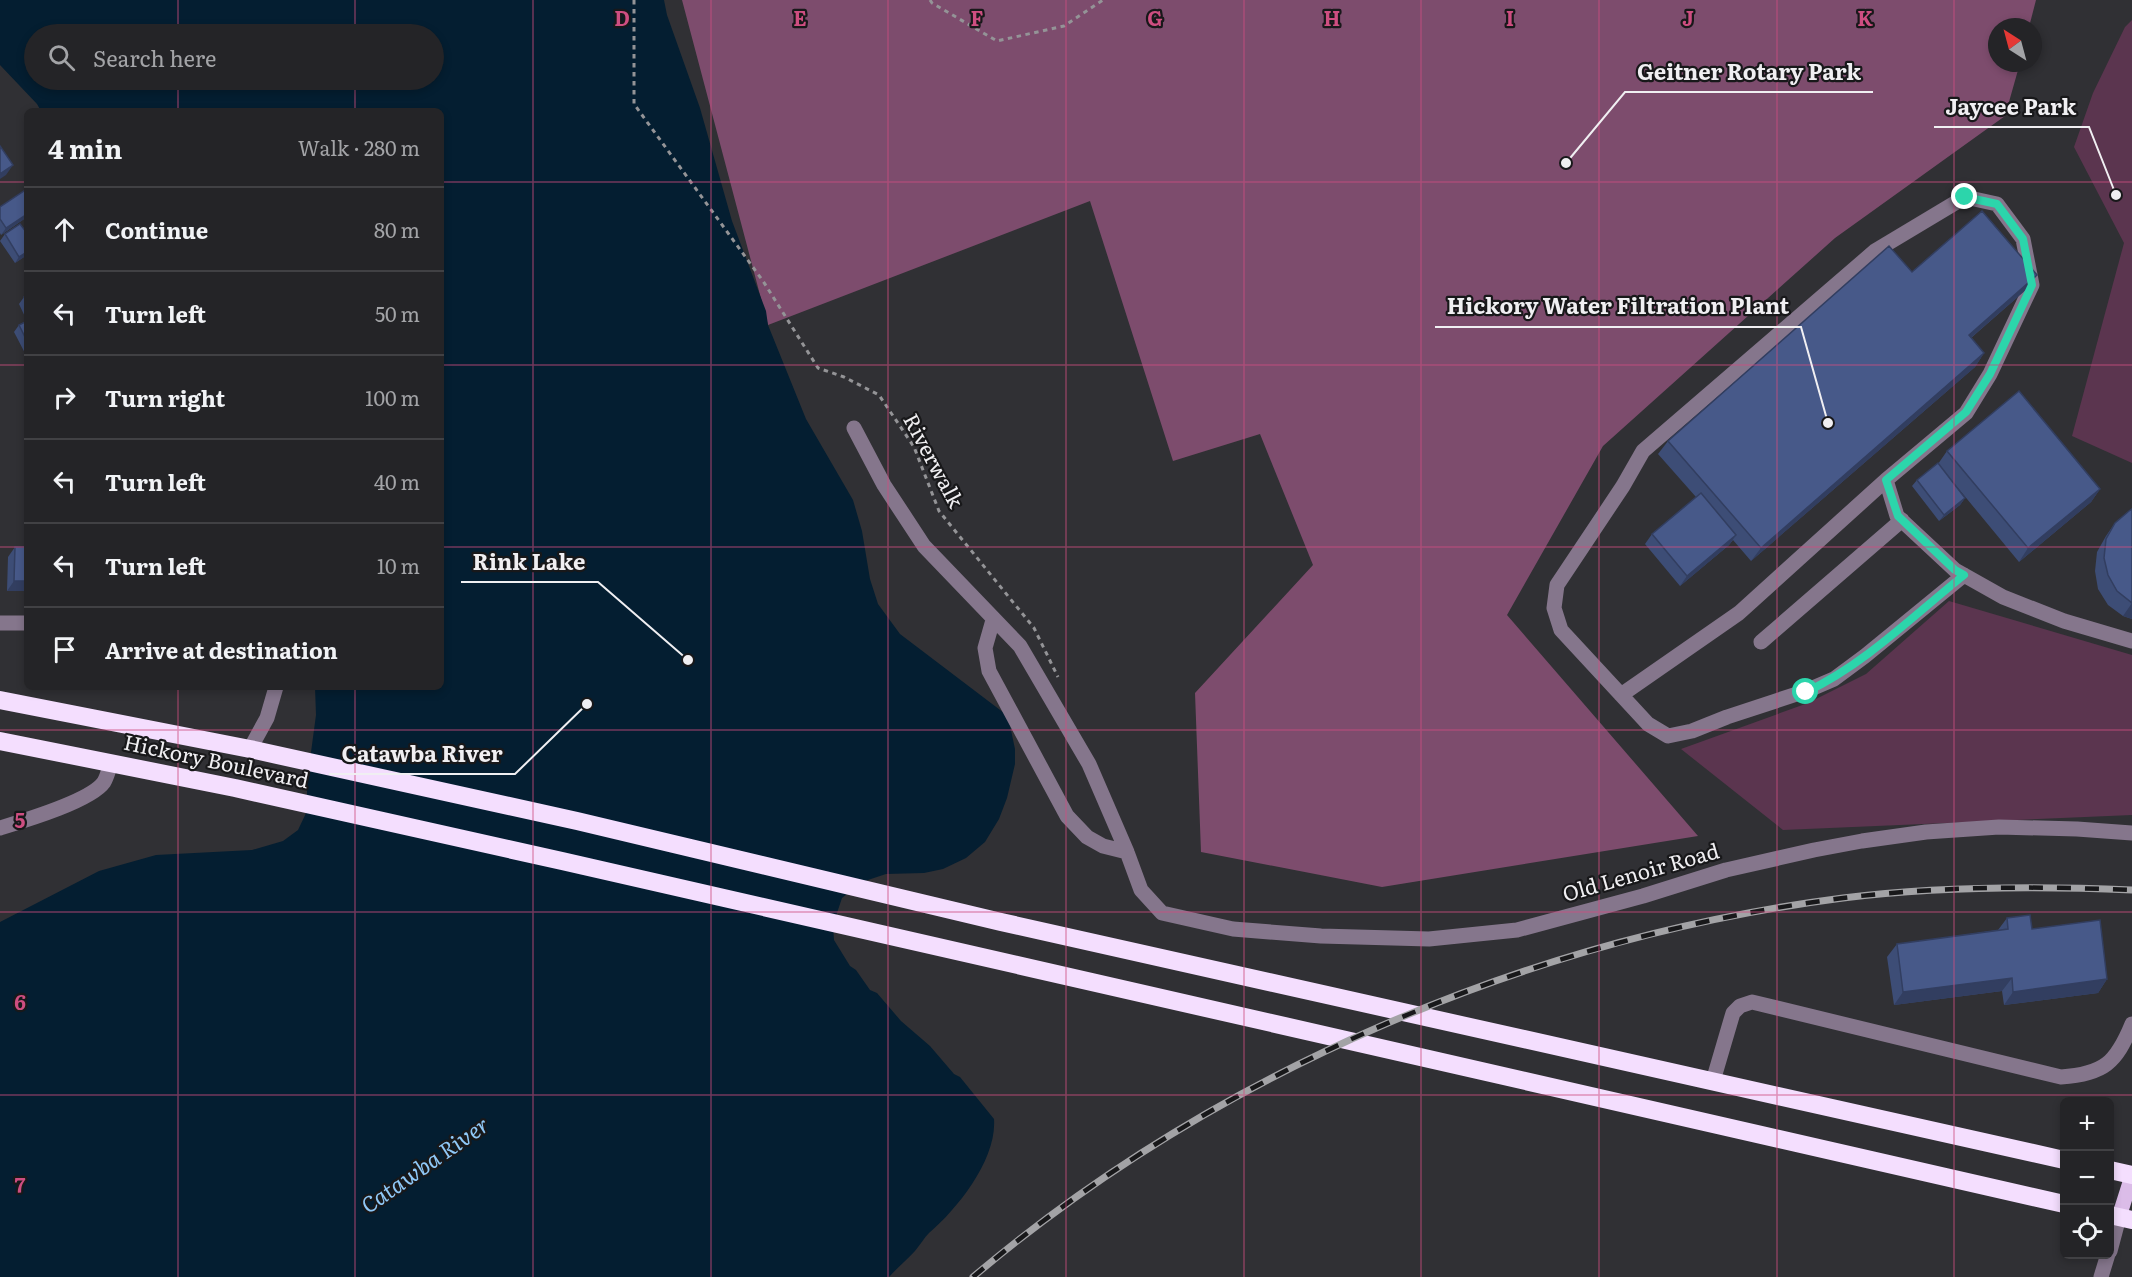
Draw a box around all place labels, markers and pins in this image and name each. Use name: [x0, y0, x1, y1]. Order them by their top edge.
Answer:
callout: Geitner Rotary Park: [1625, 52, 1873, 92]
callout: Jaycee Park: [1934, 87, 2089, 127]
callout: Hickory Water Filtration Plant: [1435, 287, 1801, 327]
callout: Rink Lake: [461, 542, 598, 582]
callout: Catawba River: [329, 734, 515, 774]

